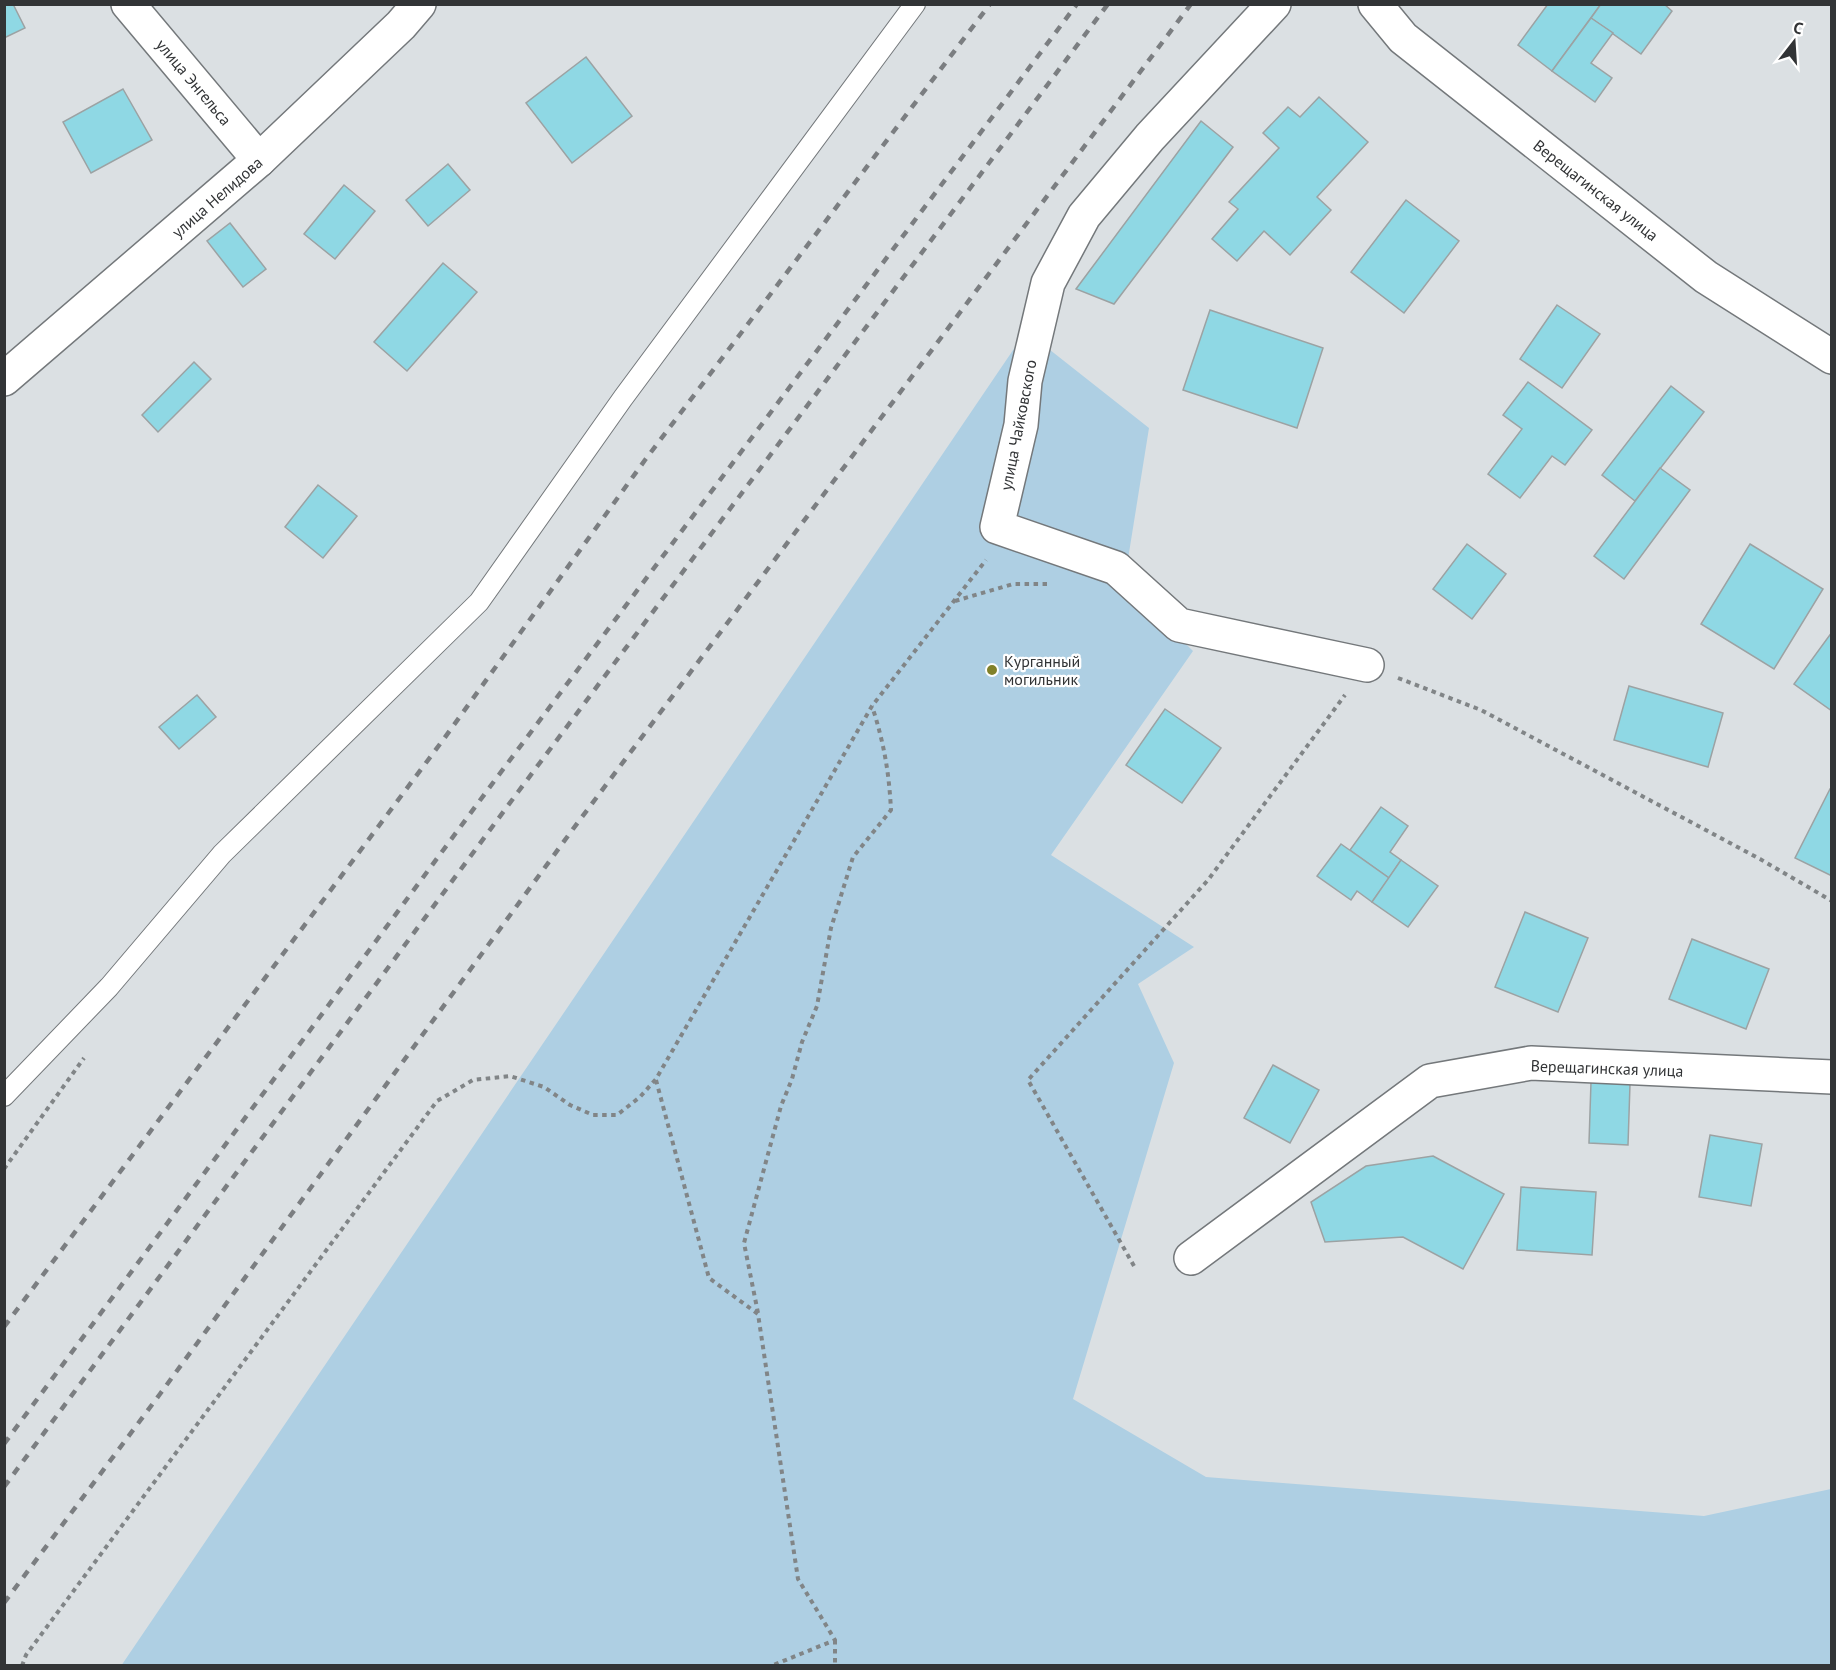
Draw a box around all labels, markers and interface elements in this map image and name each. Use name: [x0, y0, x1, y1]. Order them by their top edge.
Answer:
north arrow: [1764, 12, 1824, 72]
text: С: [1791, 17, 1806, 39]
street label: улица Энгельса: [152, 35, 236, 129]
street label: Верещагинская улица: [1530, 135, 1662, 245]
street label: улица Нелидова: [168, 152, 266, 242]
street label: улица Чайковского: [996, 358, 1040, 492]
place label: Курганный могильник: [1004, 651, 1080, 689]
marker: Курганный могильник: [985, 663, 999, 677]
street label: Верещагинская улица: [1530, 1055, 1684, 1081]

